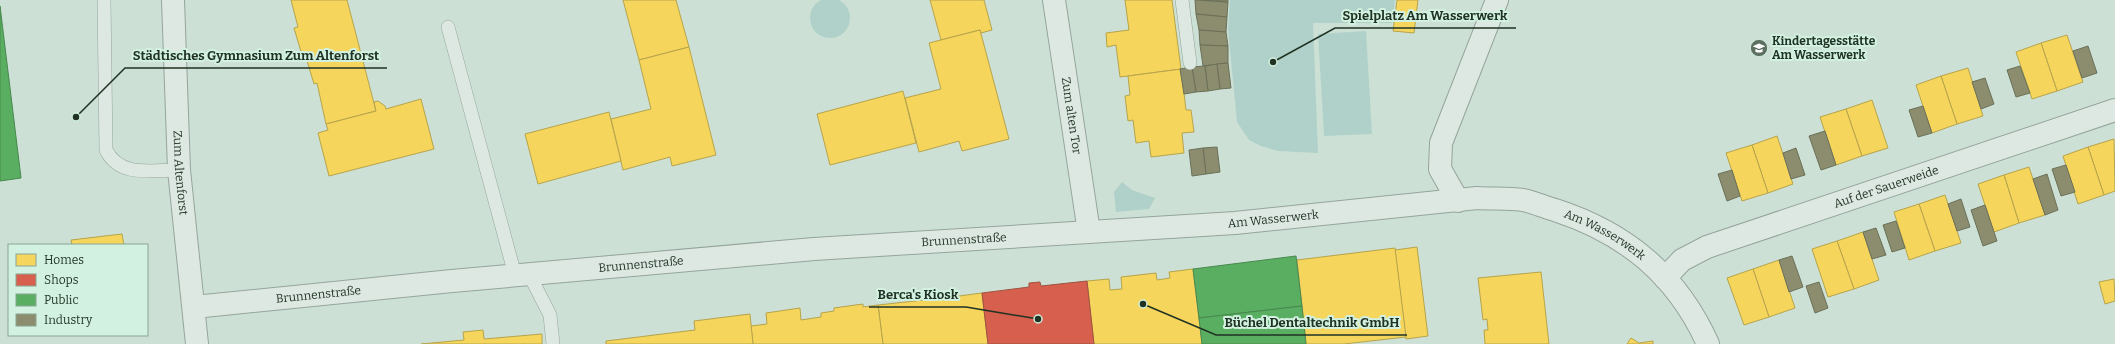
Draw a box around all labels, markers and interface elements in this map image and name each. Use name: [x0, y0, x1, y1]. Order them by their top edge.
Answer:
callout: Spielplatz Am Wasserwerk: [1335, 3, 1516, 28]
text: Spielplatz Am Wasserwerk: [1342, 8, 1508, 23]
place label: Kindertagesstätte Am Wasserwerk: [1772, 34, 1876, 62]
school or university icon: Kindertagesstätte Am Wasserwerk: [1749, 38, 1769, 58]
callout: Städtisches Gymnasium Zum Altenforst: [125, 43, 387, 68]
text: Städtisches Gymnasium Zum Altenforst: [133, 48, 379, 63]
street label: Zum alten Tor: [1059, 76, 1084, 156]
street label: Zum Altenforst: [171, 130, 191, 216]
street label: Auf der Sauerweide: [1832, 163, 1940, 211]
street label: Am Wasserwerk: [1227, 207, 1320, 230]
street label: Am Wasserwerk: [1562, 207, 1648, 263]
street label: Brunnenstraße: [921, 230, 1007, 249]
legend: [8, 244, 148, 336]
text: Homes: [44, 253, 84, 267]
street label: Brunnenstraße: [598, 254, 684, 275]
text: Shops: [44, 273, 79, 287]
callout: Berca's Kiosk: [869, 282, 966, 307]
street label: Brunnenstraße: [275, 283, 362, 306]
text: Berca's Kiosk: [878, 287, 959, 302]
text: Public: [44, 293, 79, 307]
callout: Büchel Dentaltechnik GmbH: [1216, 310, 1407, 335]
text: Industry: [44, 313, 93, 327]
text: Büchel Dentaltechnik GmbH: [1225, 315, 1400, 330]

